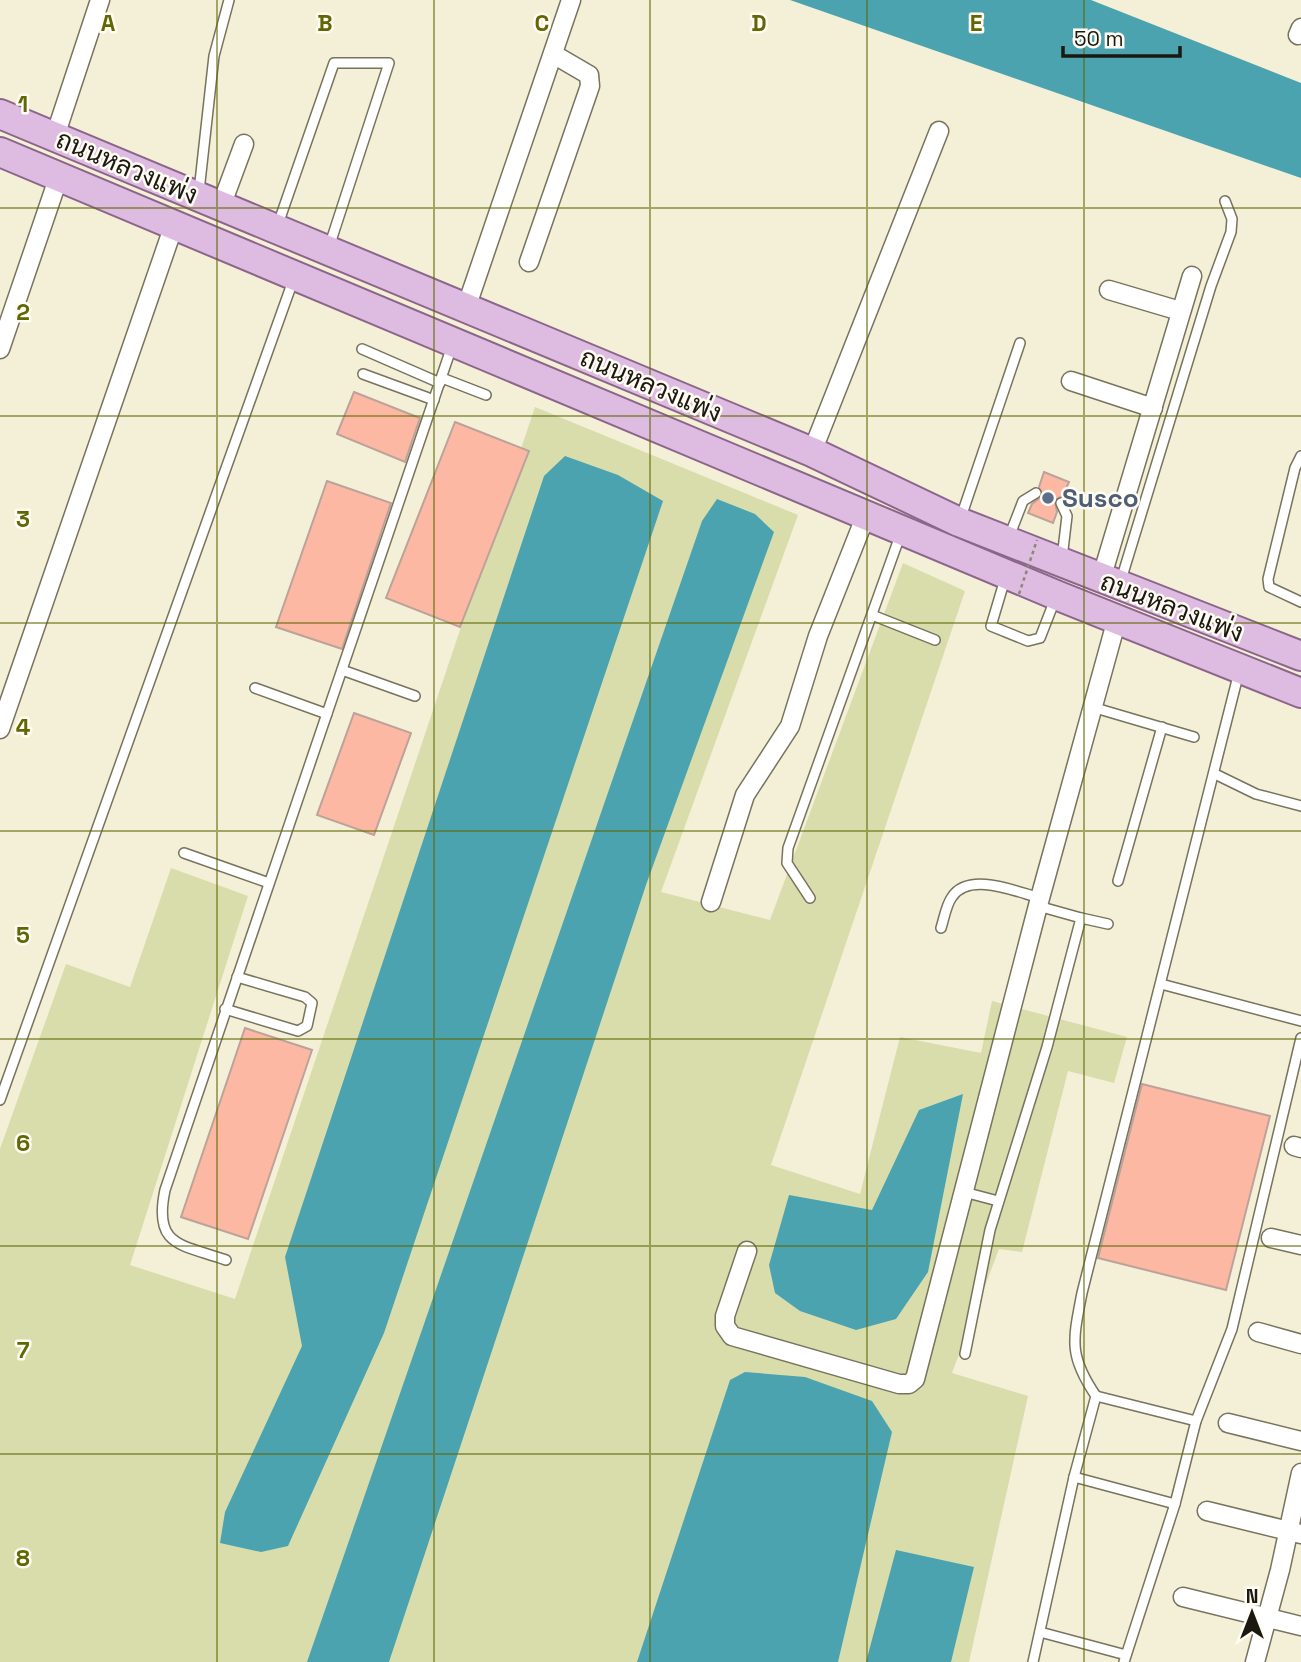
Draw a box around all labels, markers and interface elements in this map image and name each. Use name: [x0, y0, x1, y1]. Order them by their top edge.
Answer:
text: A: [101, 8, 116, 38]
text: B: [317, 8, 333, 38]
text: C: [535, 8, 549, 38]
text: D: [751, 8, 767, 38]
text: E: [970, 8, 982, 38]
scale bar: [1063, 14, 1180, 58]
text: 50 m: [1074, 25, 1124, 52]
text: 1: [18, 89, 28, 119]
street label: ถนนหลวงแพ่ง: [51, 122, 203, 212]
text: 2: [16, 297, 30, 327]
street label: ถนนหลวงแพ่ง: [575, 340, 727, 430]
place label: Susco: [1062, 481, 1139, 515]
marker: Susco: [1040, 490, 1056, 506]
text: 3: [16, 504, 30, 534]
street label: ถนนหลวงแพ่ง: [1096, 564, 1248, 650]
text: 4: [16, 712, 31, 742]
text: 5: [16, 920, 30, 950]
text: 6: [16, 1128, 30, 1158]
text: 7: [17, 1335, 30, 1365]
text: 8: [16, 1543, 30, 1573]
north arrow: [1217, 1578, 1287, 1648]
text: N: [1246, 1584, 1258, 1609]

